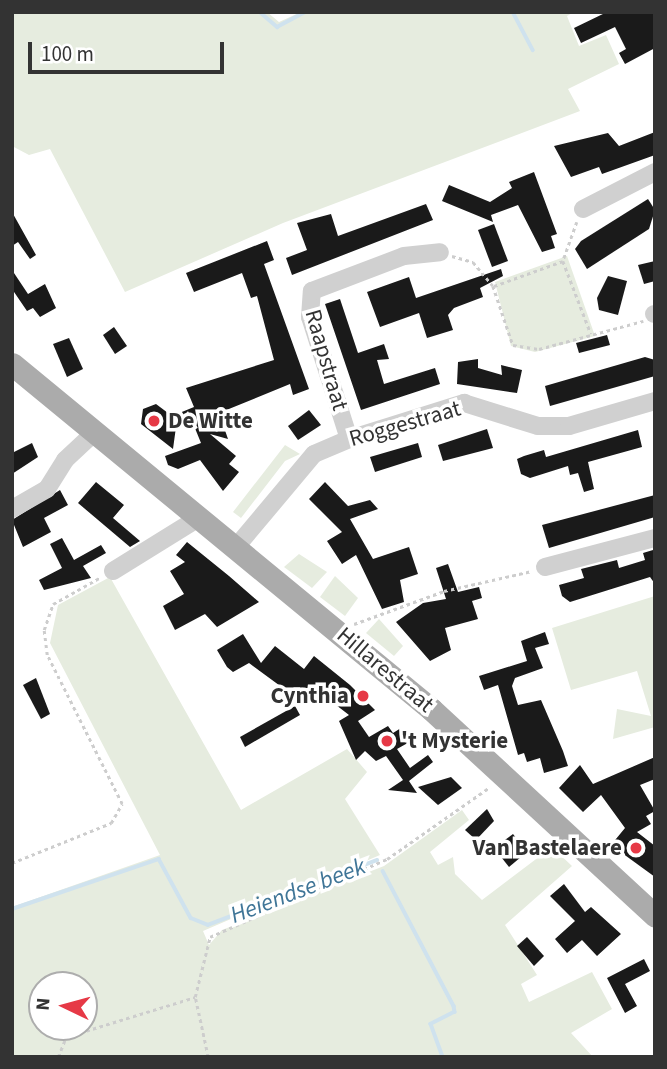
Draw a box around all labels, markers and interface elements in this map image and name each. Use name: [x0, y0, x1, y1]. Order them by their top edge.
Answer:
scale bar: [32, 28, 228, 72]
text: 100 m: [41, 39, 94, 69]
street label: Raapstraat: [298, 306, 354, 414]
street label: Roggestraat: [346, 395, 464, 453]
place label: De Witte: [168, 407, 253, 435]
marker: De Witte: [146, 413, 162, 429]
street label: Hillarestraat: [331, 621, 439, 719]
place label: Cynthia: [270, 682, 349, 710]
marker: Cynthia: [355, 688, 371, 704]
place label: 't Mysterie: [401, 727, 508, 755]
marker: 't Mysterie: [379, 733, 395, 749]
place label: Van Bastelaere: [473, 834, 622, 862]
marker: Van Bastelaere: [628, 840, 644, 856]
water label: Heiendse beek: [226, 852, 370, 930]
north arrow: [28, 971, 98, 1041]
text: N: [30, 997, 58, 1012]

